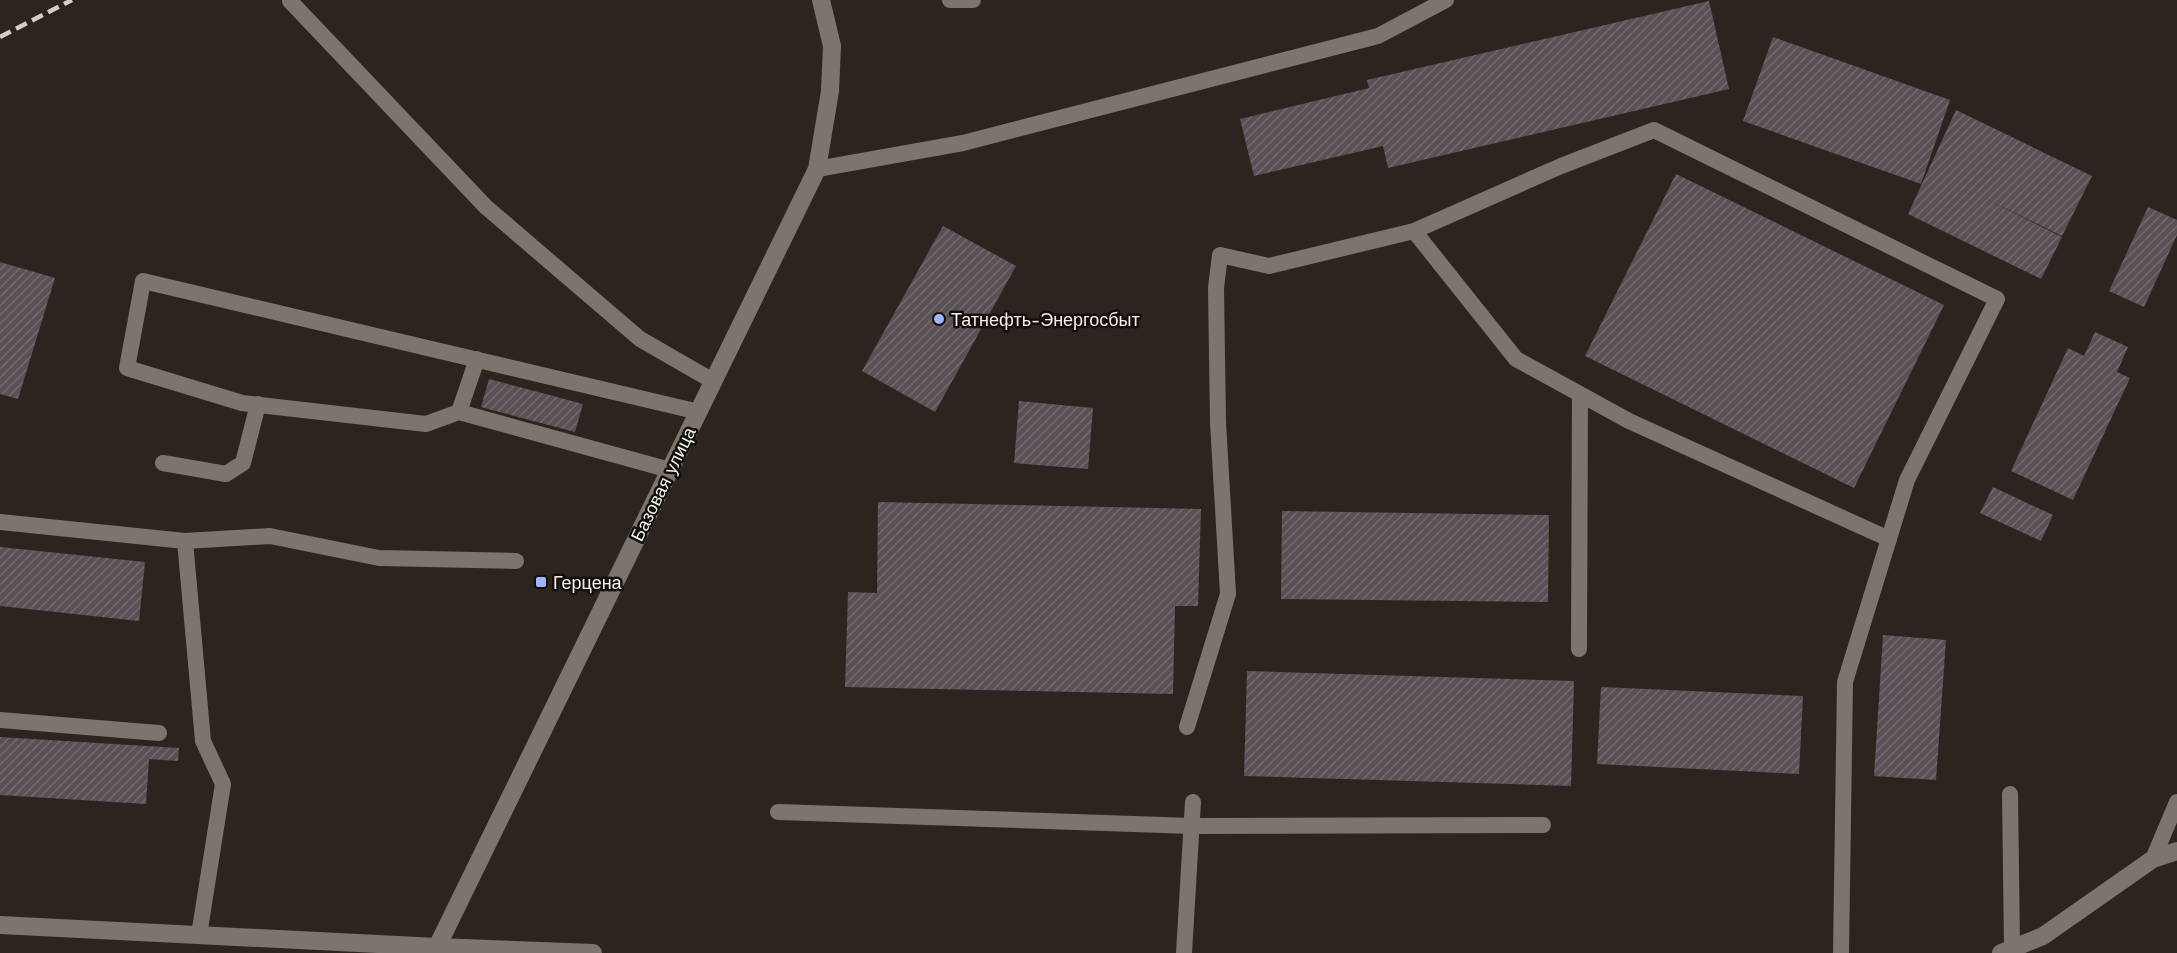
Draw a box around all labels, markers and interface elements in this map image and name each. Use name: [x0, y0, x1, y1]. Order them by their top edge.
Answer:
place label: Татнефть-Энергосбыт: [951, 309, 1140, 330]
marker: Татнефть-Энергосбыт: [932, 312, 946, 326]
street label: Базовая улица: [626, 423, 700, 545]
place label: Герцена: [553, 572, 623, 593]
marker: Герцена: [534, 575, 548, 589]

